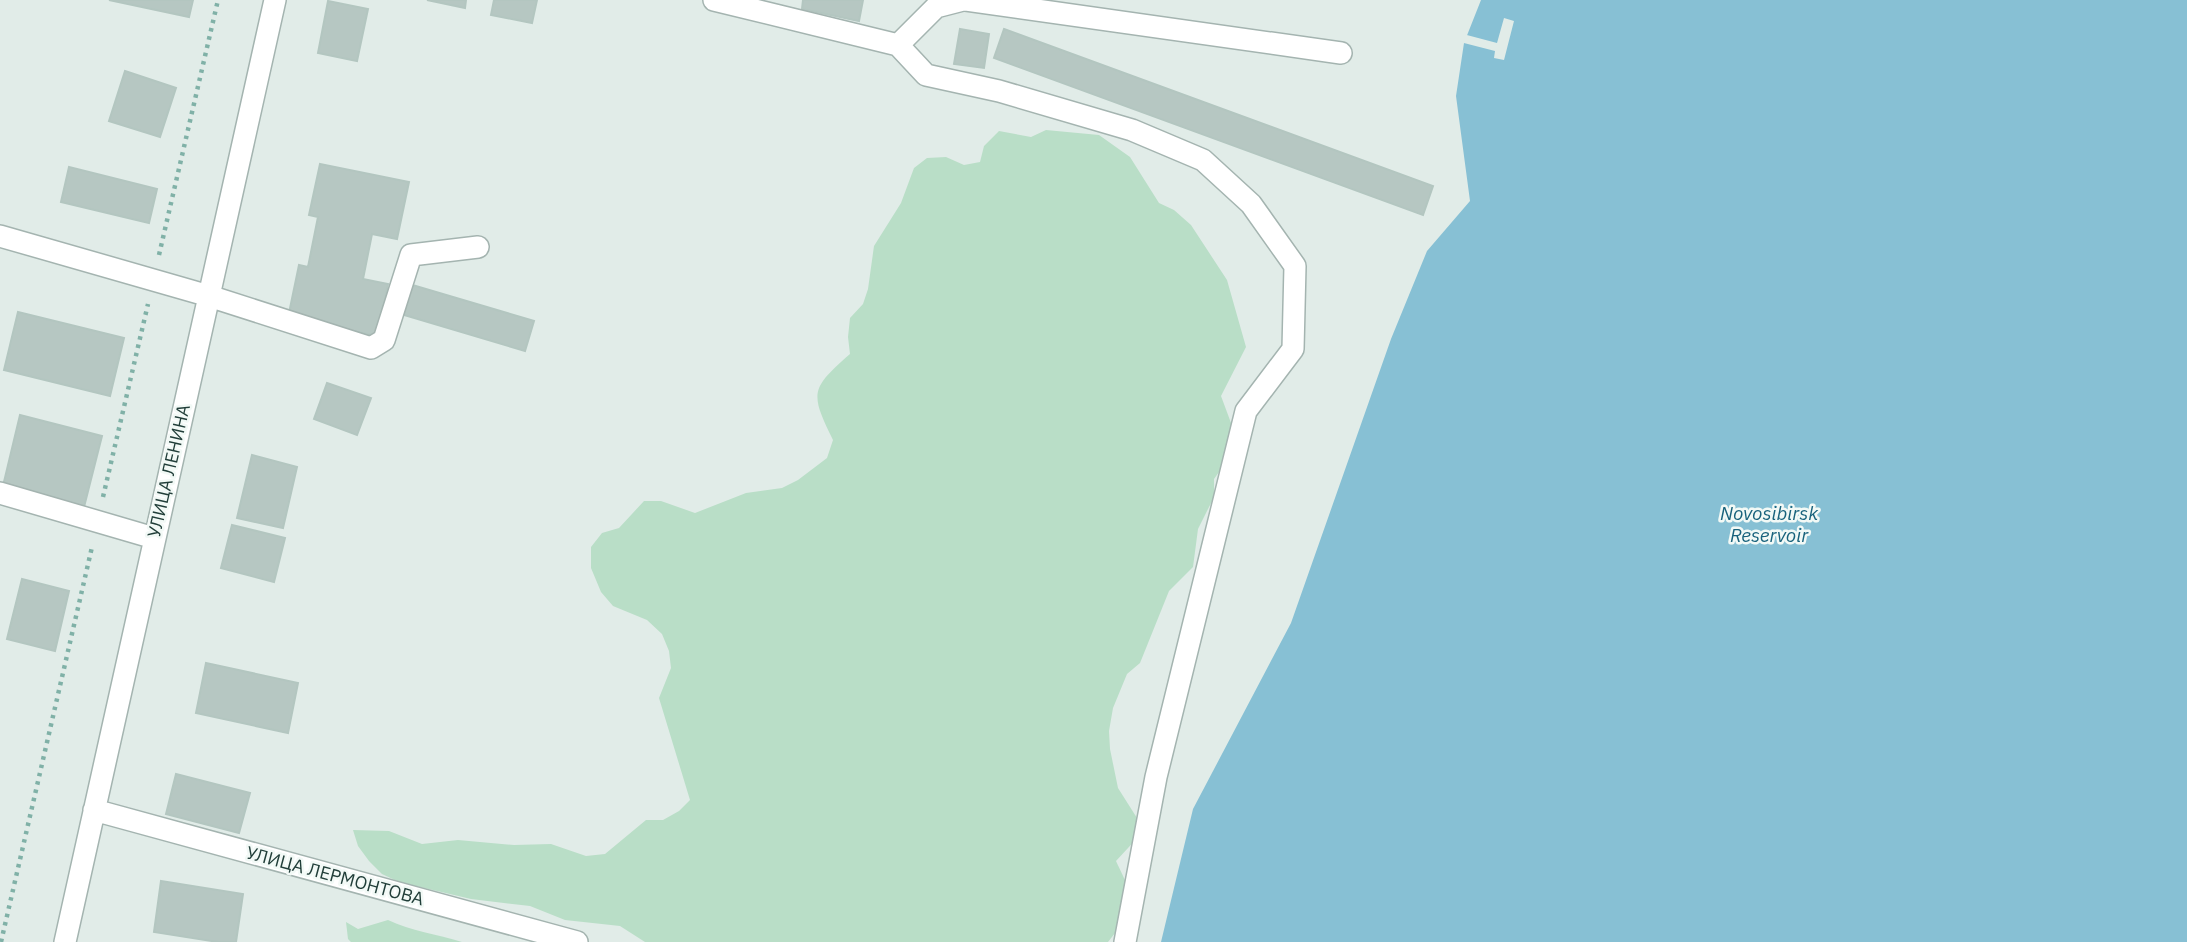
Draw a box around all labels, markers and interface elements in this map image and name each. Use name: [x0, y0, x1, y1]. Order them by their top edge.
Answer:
street label: УЛИЦА ЛЕНИНА: [142, 401, 195, 540]
water label: Novosibirsk Reservoir: [1720, 501, 1819, 547]
street label: УЛИЦА ЛЕРМОНТОВА: [244, 841, 427, 910]

